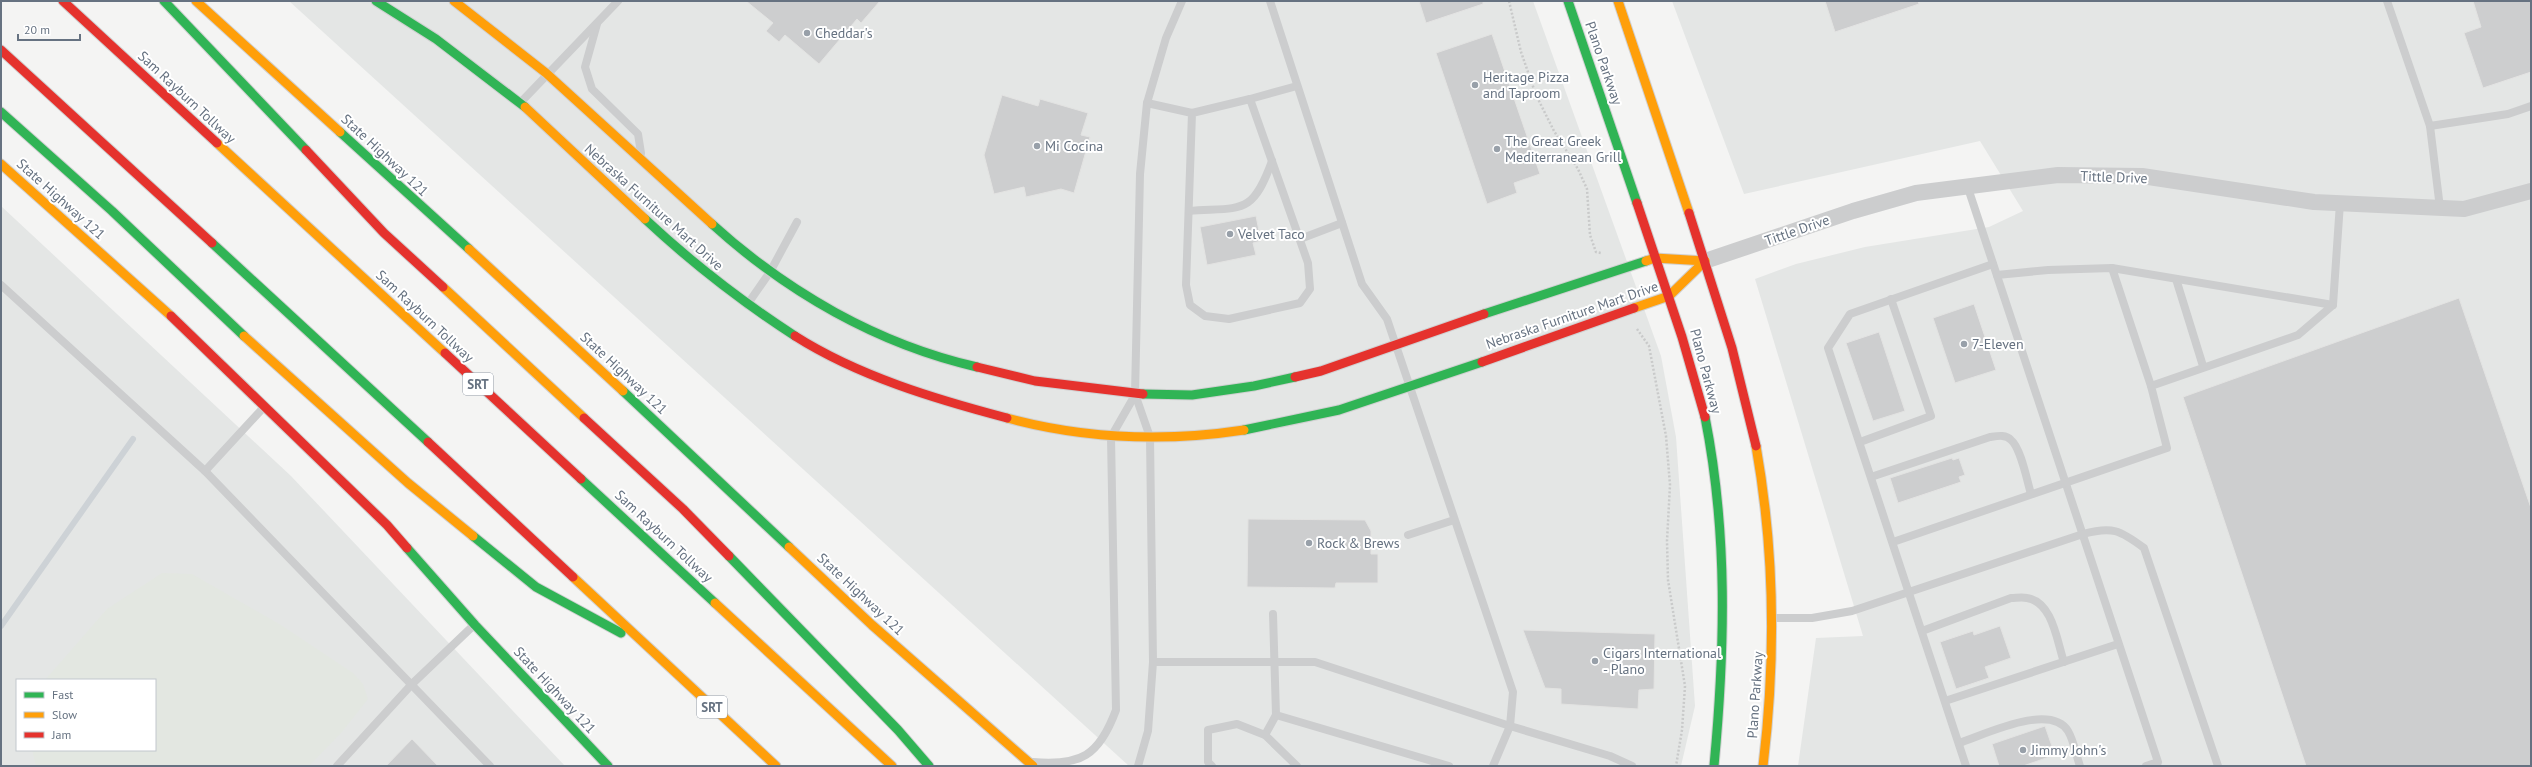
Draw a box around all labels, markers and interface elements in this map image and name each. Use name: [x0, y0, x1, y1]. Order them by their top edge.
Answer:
scale bar: [18, 16, 80, 42]
street label: Plano Parkway: [1581, 19, 1627, 108]
text: 20 m: [24, 22, 50, 37]
place label: Cheddar's: [815, 24, 873, 42]
marker: Cheddar's: [802, 28, 812, 38]
street label: Sam Rayburn Tollway: [134, 47, 240, 147]
place label: Heritage Pizza and Taproom: [1483, 68, 1569, 102]
marker: Heritage Pizza and Taproom: [1470, 80, 1480, 90]
street label: State Highway 121: [338, 110, 432, 200]
place label: The Great Greek Mediterranean Grill: [1505, 132, 1621, 166]
place label: Mi Cocina: [1045, 137, 1103, 155]
street label: Nebraska Furniture Mart Drive: [581, 140, 727, 274]
marker: Mi Cocina: [1032, 141, 1042, 151]
marker: The Great Greek Mediterranean Grill: [1492, 144, 1502, 154]
street label: State Highway 121: [13, 155, 109, 243]
street label: Tittle Drive: [2080, 167, 2148, 187]
street label: Tittle Drive: [1762, 211, 1832, 249]
place label: Velvet Taco: [1237, 225, 1305, 243]
marker: Velvet Taco: [1225, 229, 1235, 239]
street label: Sam Rayburn Tollway: [372, 266, 478, 366]
street label: Nebraska Furniture Mart Drive: [1484, 277, 1660, 353]
street label: Plano Parkway: [1686, 327, 1726, 416]
street label: State Highway 121: [577, 328, 671, 418]
place label: 7-Eleven: [1972, 335, 2024, 353]
marker: 7-Eleven: [1959, 339, 1969, 349]
road number: SRT: [463, 373, 493, 395]
street label: Sam Rayburn Tollway: [611, 486, 717, 586]
place label: Rock & Brews: [1317, 534, 1400, 552]
marker: Rock & Brews: [1304, 538, 1314, 548]
street label: State Highway 121: [814, 549, 908, 639]
street label: State Highway 121: [510, 643, 600, 737]
place label: Cigars International - Plano: [1603, 644, 1721, 678]
street label: Plano Parkway: [1743, 650, 1767, 739]
marker: Cigars International - Plano: [1590, 656, 1600, 666]
legend: [16, 679, 156, 751]
text: Fast: [52, 687, 73, 702]
road number: SRT: [697, 696, 727, 718]
text: Slow: [52, 707, 77, 722]
text: Jam: [51, 727, 71, 742]
place label: Jimmy John's: [2030, 741, 2106, 759]
marker: Jimmy John's: [2018, 745, 2028, 755]

